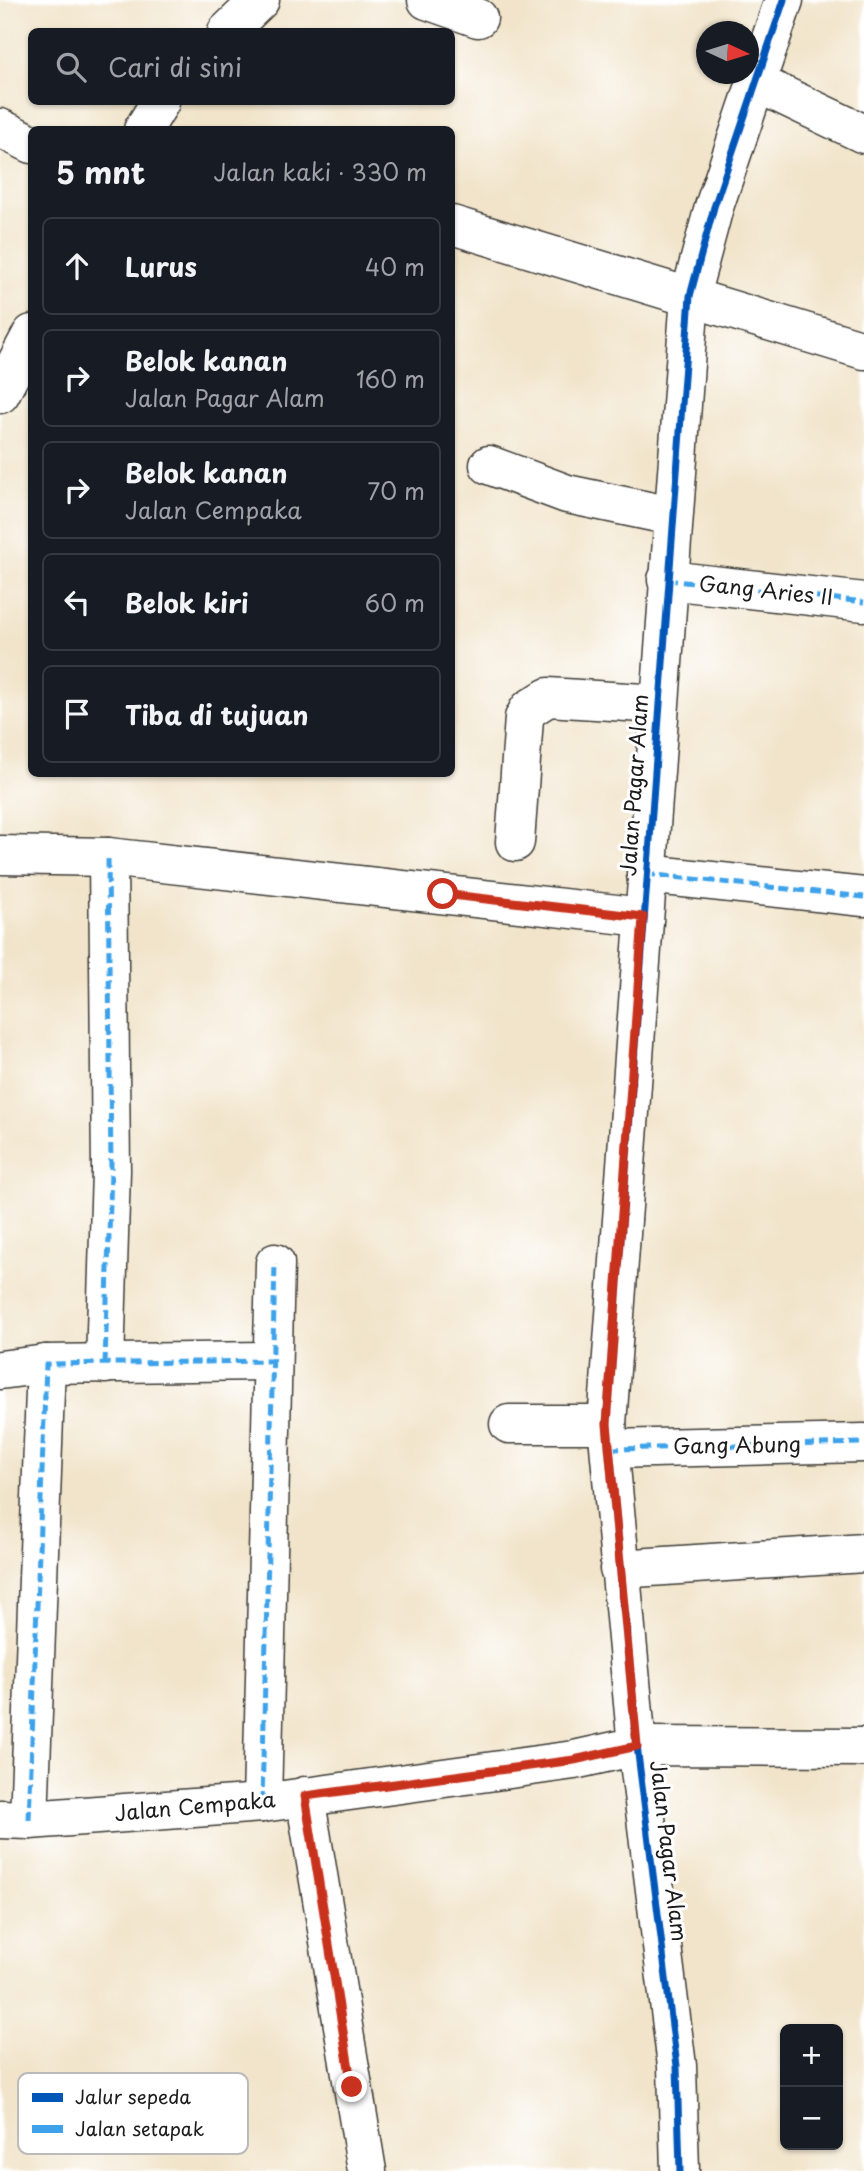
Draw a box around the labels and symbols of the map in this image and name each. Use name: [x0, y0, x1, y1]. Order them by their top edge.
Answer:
north arrow: [696, 21, 759, 84]
street label: Gang Aries II: [698, 566, 835, 612]
street label: Jalan Pagar Alam: [611, 693, 655, 877]
route start: [427, 878, 458, 909]
street label: Gang Abung: [673, 1427, 801, 1461]
street label: Jalan Pagar Alam: [643, 1758, 697, 1943]
street label: Jalan Cempaka: [113, 1782, 277, 1828]
route end: [336, 2071, 367, 2102]
legend: [18, 2073, 248, 2154]
text: Jalur sepeda: [75, 2082, 191, 2110]
text: Jalan setapak: [75, 2114, 205, 2142]

